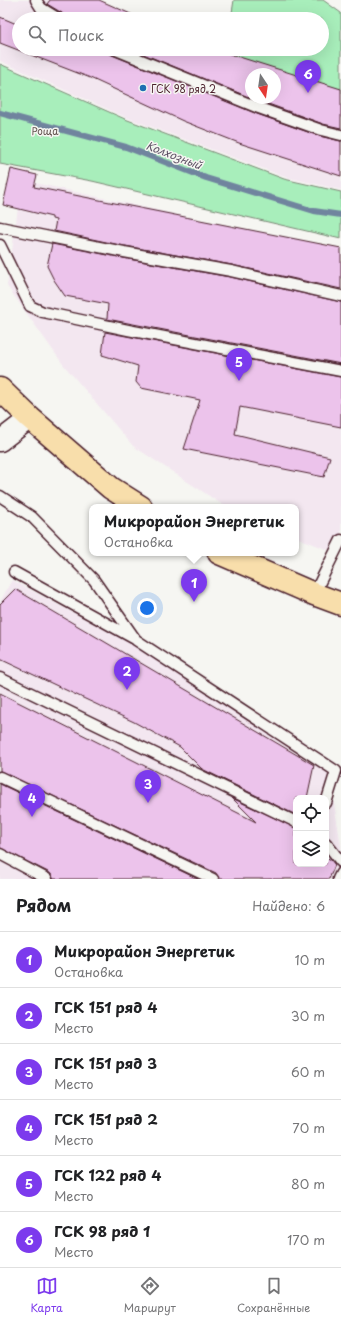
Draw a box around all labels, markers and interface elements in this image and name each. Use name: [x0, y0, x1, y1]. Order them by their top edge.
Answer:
search box: [12, 12, 329, 56]
icon: search: [26, 23, 48, 45]
text: Поиск: [58, 23, 104, 46]
pin: 6: [295, 60, 321, 93]
north arrow: [245, 68, 281, 104]
place label: ГСК 98 ряд 2: [151, 81, 216, 96]
marker: ГСК 98 ряд 2: [138, 83, 148, 93]
park label: Роща: [32, 123, 59, 138]
water label: Колхозный: [144, 137, 206, 174]
pin: 5: [226, 348, 252, 381]
popup: [89, 504, 299, 556]
text: Микрорайон Энергетик: [104, 509, 284, 532]
text: Остановка: [104, 532, 173, 551]
pin: 1: [181, 569, 207, 602]
your location: [137, 598, 157, 618]
pin: 2: [114, 657, 140, 690]
pin: 3: [135, 770, 161, 803]
pin: 4: [19, 784, 45, 817]
map controls: [293, 795, 329, 867]
button: locate: [293, 795, 329, 831]
button: layers: [293, 831, 329, 867]
text: Рядом: [16, 892, 71, 918]
text: Найдено: 6: [252, 896, 325, 915]
text: Микрорайон Энергетик: [54, 939, 234, 962]
text: 1: [26, 950, 32, 969]
text: 10 m: [295, 950, 325, 969]
text: Остановка: [54, 962, 123, 981]
text: ГСК 151 ряд 4: [54, 995, 157, 1018]
text: 2: [24, 1006, 34, 1025]
text: 30 m: [291, 1006, 325, 1025]
text: Место: [54, 1018, 94, 1037]
text: ГСК 151 ряд 3: [54, 1051, 157, 1074]
text: 3: [25, 1062, 33, 1081]
text: 60 m: [291, 1062, 325, 1081]
text: Место: [54, 1074, 94, 1093]
text: ГСК 151 ряд 2: [54, 1107, 158, 1130]
text: 4: [25, 1118, 33, 1137]
text: 70 m: [292, 1118, 325, 1137]
text: Место: [54, 1130, 94, 1149]
text: ГСК 122 ряд 4: [54, 1163, 161, 1186]
text: 5: [25, 1174, 33, 1193]
text: 80 m: [291, 1174, 325, 1193]
text: Место: [54, 1186, 94, 1205]
text: ГСК 98 ряд 1: [54, 1219, 150, 1242]
text: 6: [24, 1230, 34, 1249]
text: 170 m: [287, 1230, 325, 1249]
text: Место: [54, 1242, 94, 1261]
tab: Карта: [31, 1275, 63, 1316]
tab: Маршрут: [124, 1275, 176, 1316]
tab: Сохранённые: [237, 1275, 310, 1316]

